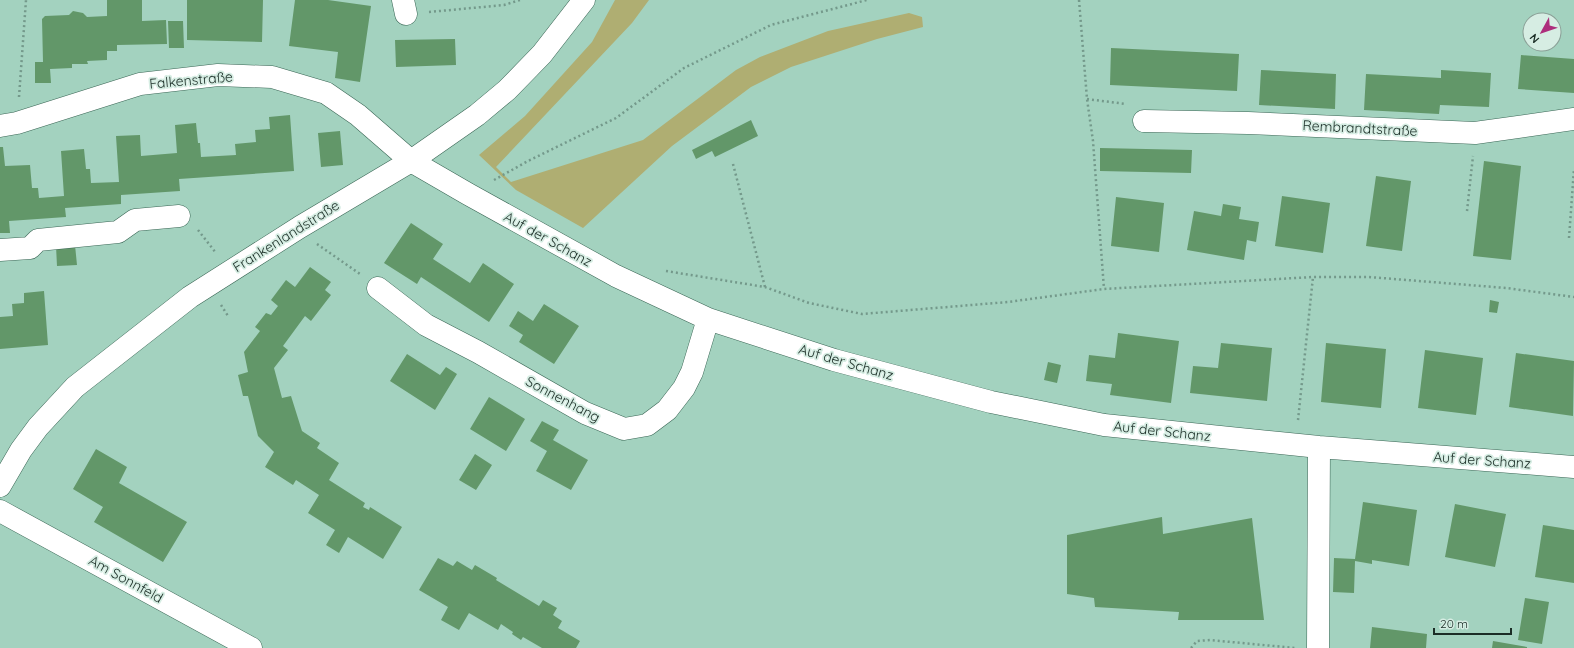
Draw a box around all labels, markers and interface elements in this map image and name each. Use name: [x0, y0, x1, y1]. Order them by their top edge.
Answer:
north arrow: [1522, 12, 1562, 52]
text: N: [1526, 31, 1542, 46]
street label: Falkenstraße: [148, 67, 234, 93]
street label: Rembrandtstraße: [1302, 116, 1418, 140]
street label: Frankenlandstraße: [229, 196, 343, 276]
street label: Auf der Schanz: [501, 207, 595, 271]
street label: Auf der Schanz: [797, 340, 896, 384]
street label: Sonnenhang: [523, 372, 603, 426]
street label: Auf der Schanz: [1112, 417, 1212, 445]
street label: Auf der Schanz: [1433, 448, 1532, 472]
street label: Am Sonnfeld: [86, 551, 166, 607]
scale bar: [1434, 610, 1511, 636]
text: 20 m: [1440, 616, 1468, 631]

